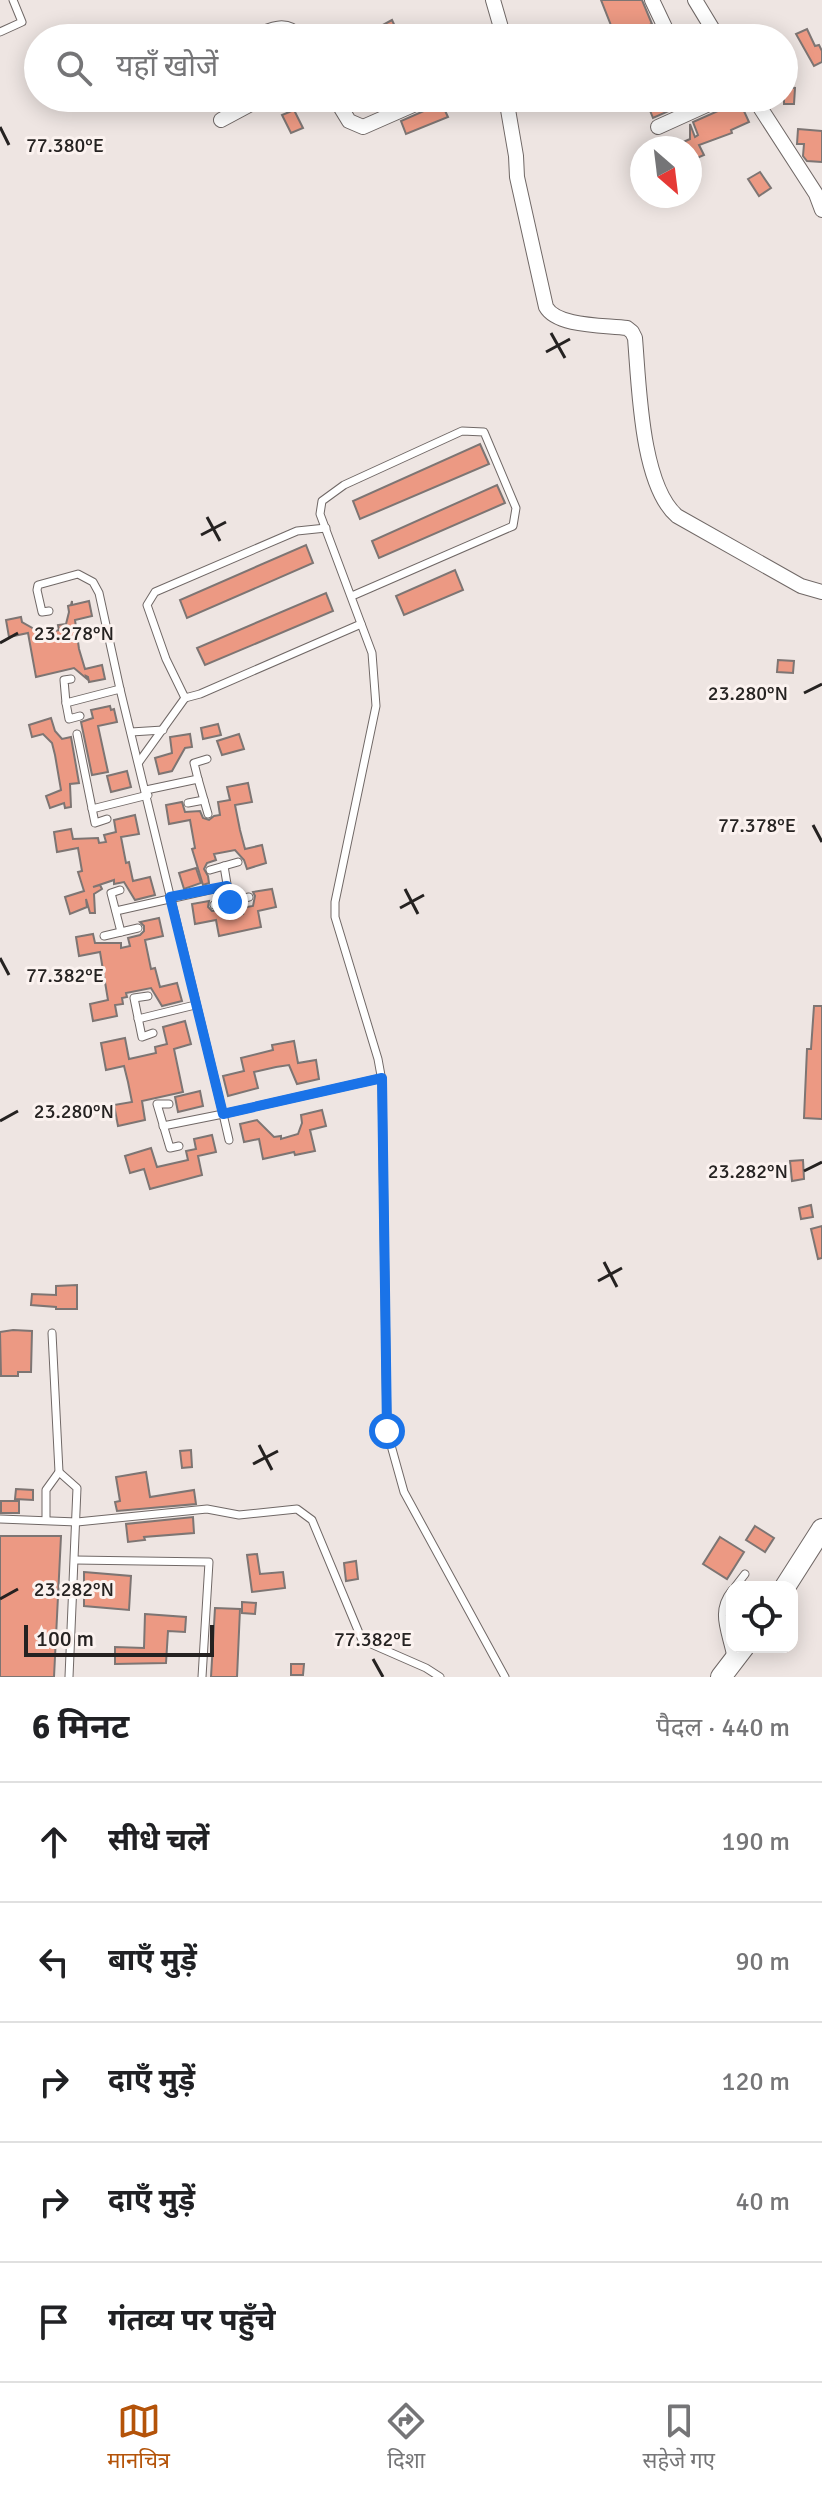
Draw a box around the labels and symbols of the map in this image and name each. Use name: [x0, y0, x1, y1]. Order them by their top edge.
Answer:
text: 77.380°E: [26, 133, 104, 158]
north arrow: [630, 136, 702, 208]
text: 23.278°N: [34, 621, 114, 646]
text: 23.280°N: [708, 681, 788, 706]
text: 77.378°E: [718, 813, 796, 838]
route end: [212, 884, 248, 920]
text: 77.382°E: [26, 963, 104, 988]
text: 23.280°N: [34, 1099, 114, 1124]
text: 23.282°N: [708, 1159, 788, 1184]
route start: [369, 1413, 405, 1449]
text: 23.282°N: [34, 1577, 114, 1602]
scale bar: [24, 1621, 214, 1657]
text: 77.382°E: [334, 1627, 412, 1652]

